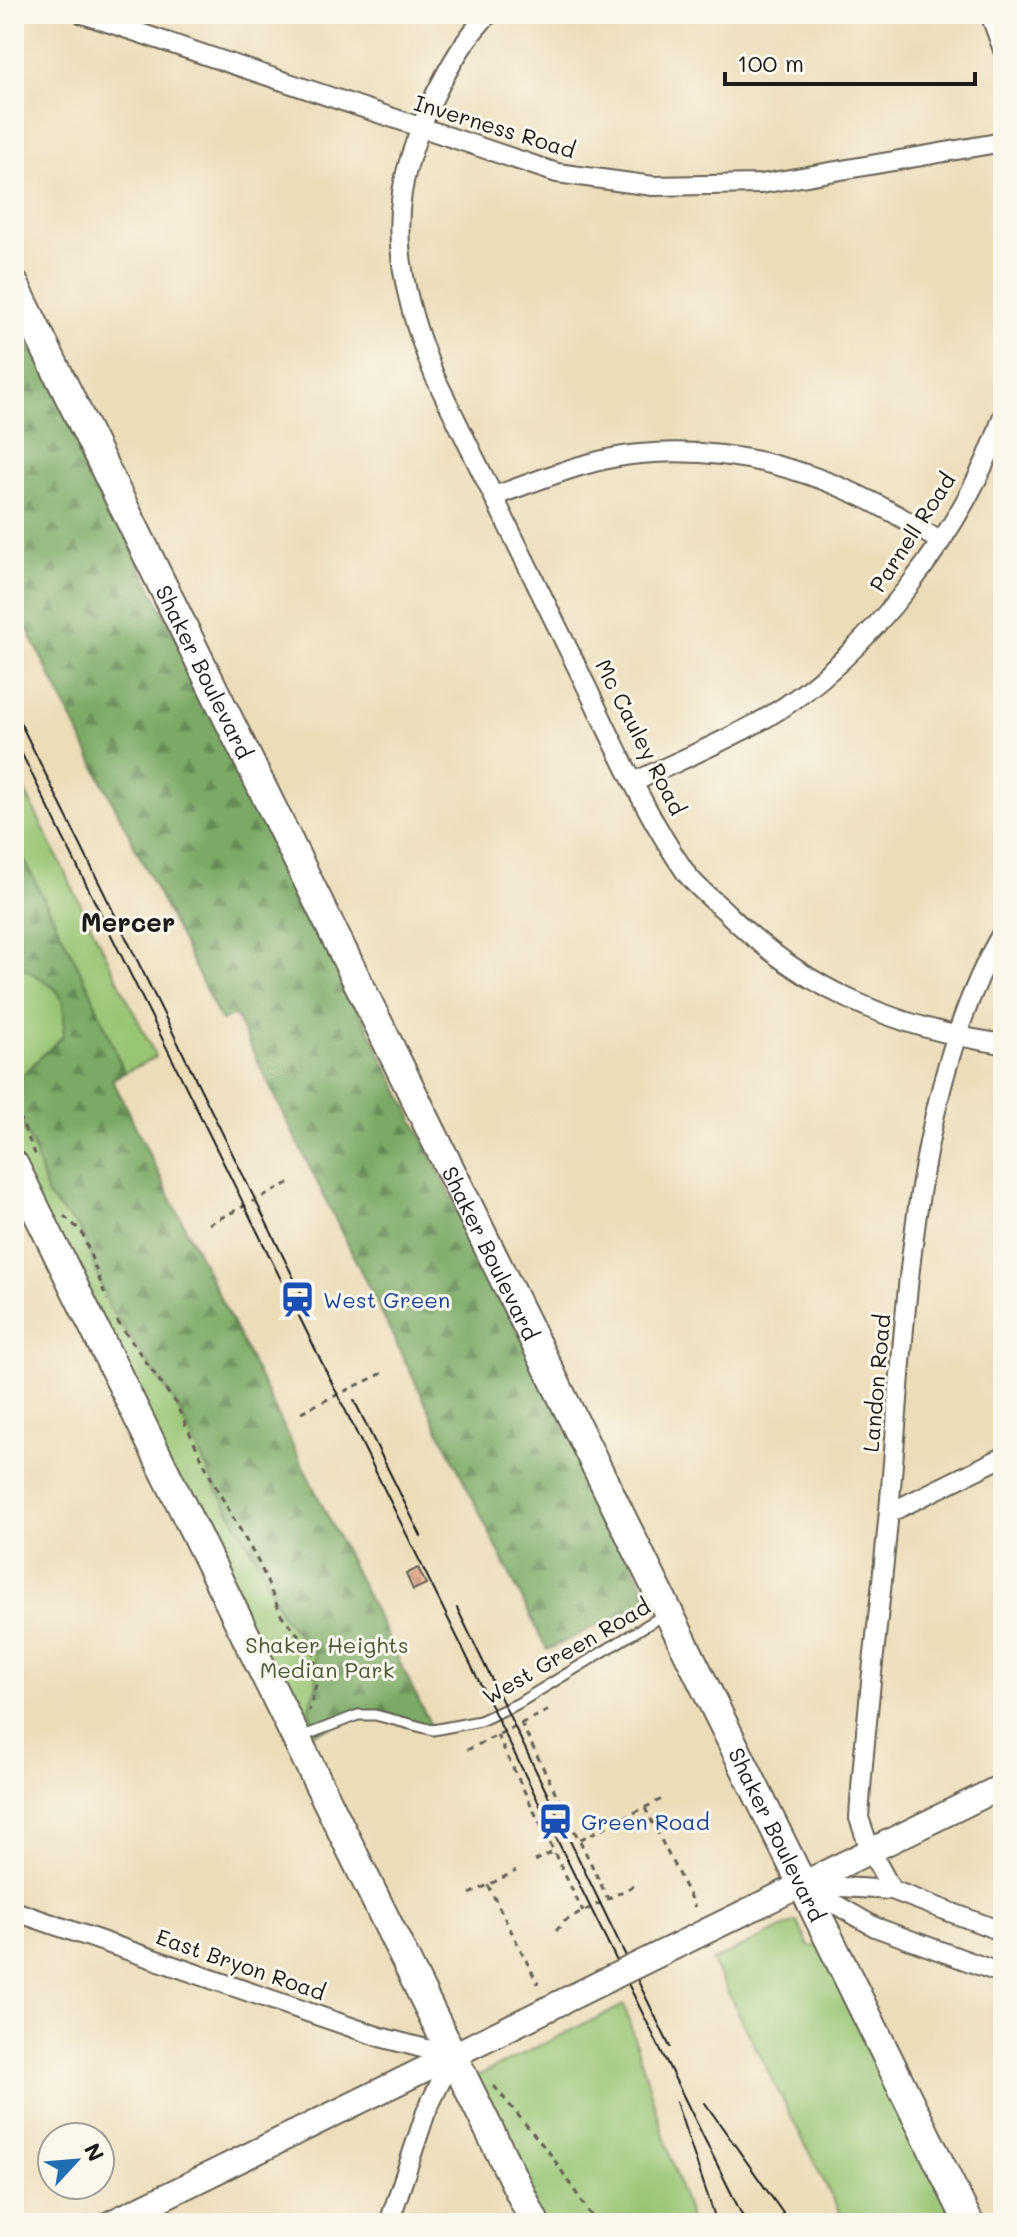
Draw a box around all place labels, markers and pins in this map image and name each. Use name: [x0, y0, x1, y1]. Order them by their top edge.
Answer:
station icon: West Green: [278, 1280, 316, 1318]
place label: West Green: [323, 1285, 450, 1314]
station icon: Green Road: [536, 1802, 574, 1840]
place label: Green Road: [581, 1807, 710, 1836]

